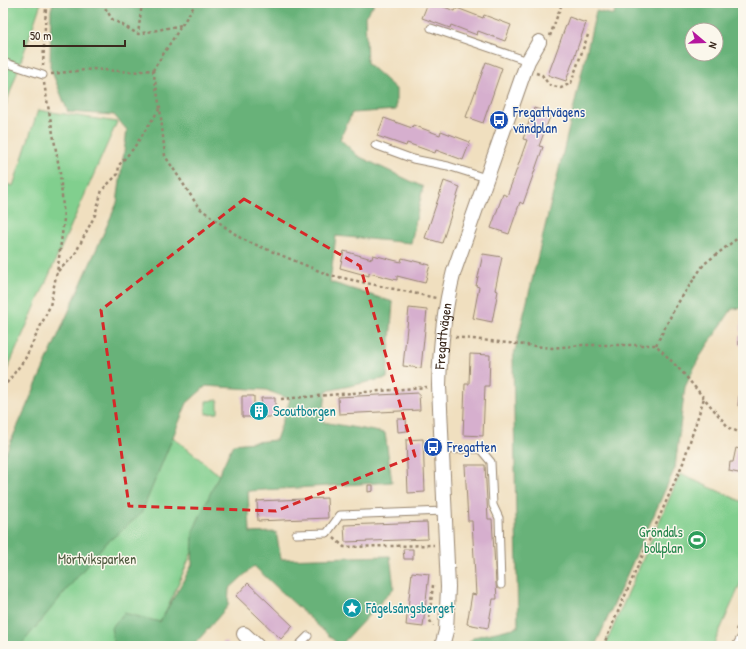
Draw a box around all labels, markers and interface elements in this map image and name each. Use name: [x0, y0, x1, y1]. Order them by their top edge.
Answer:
scale bar: [24, 22, 125, 48]
north arrow: [684, 22, 724, 62]
text: 50 m: [30, 27, 51, 44]
text: N: [706, 40, 721, 50]
place label: Fregattvägens vändplan: [512, 102, 585, 138]
bus stop icon: Fregattvägens vändplan: [488, 109, 510, 131]
street label: Fregattvägen: [430, 301, 456, 371]
building icon: Scoutborgen: [248, 400, 270, 422]
place label: Scoutborgen: [273, 401, 336, 421]
bus stop icon: Fregatten: [422, 436, 444, 458]
place label: Fregatten: [446, 437, 496, 457]
place label: Gröndals bollplan: [639, 522, 683, 558]
sports icon: Gröndals bollplan: [686, 529, 708, 551]
park label: Mörtviksparken: [58, 549, 136, 569]
place icon: Fågelsångsberget: [341, 597, 363, 619]
place label: Fågelsångsberget: [365, 598, 455, 618]

